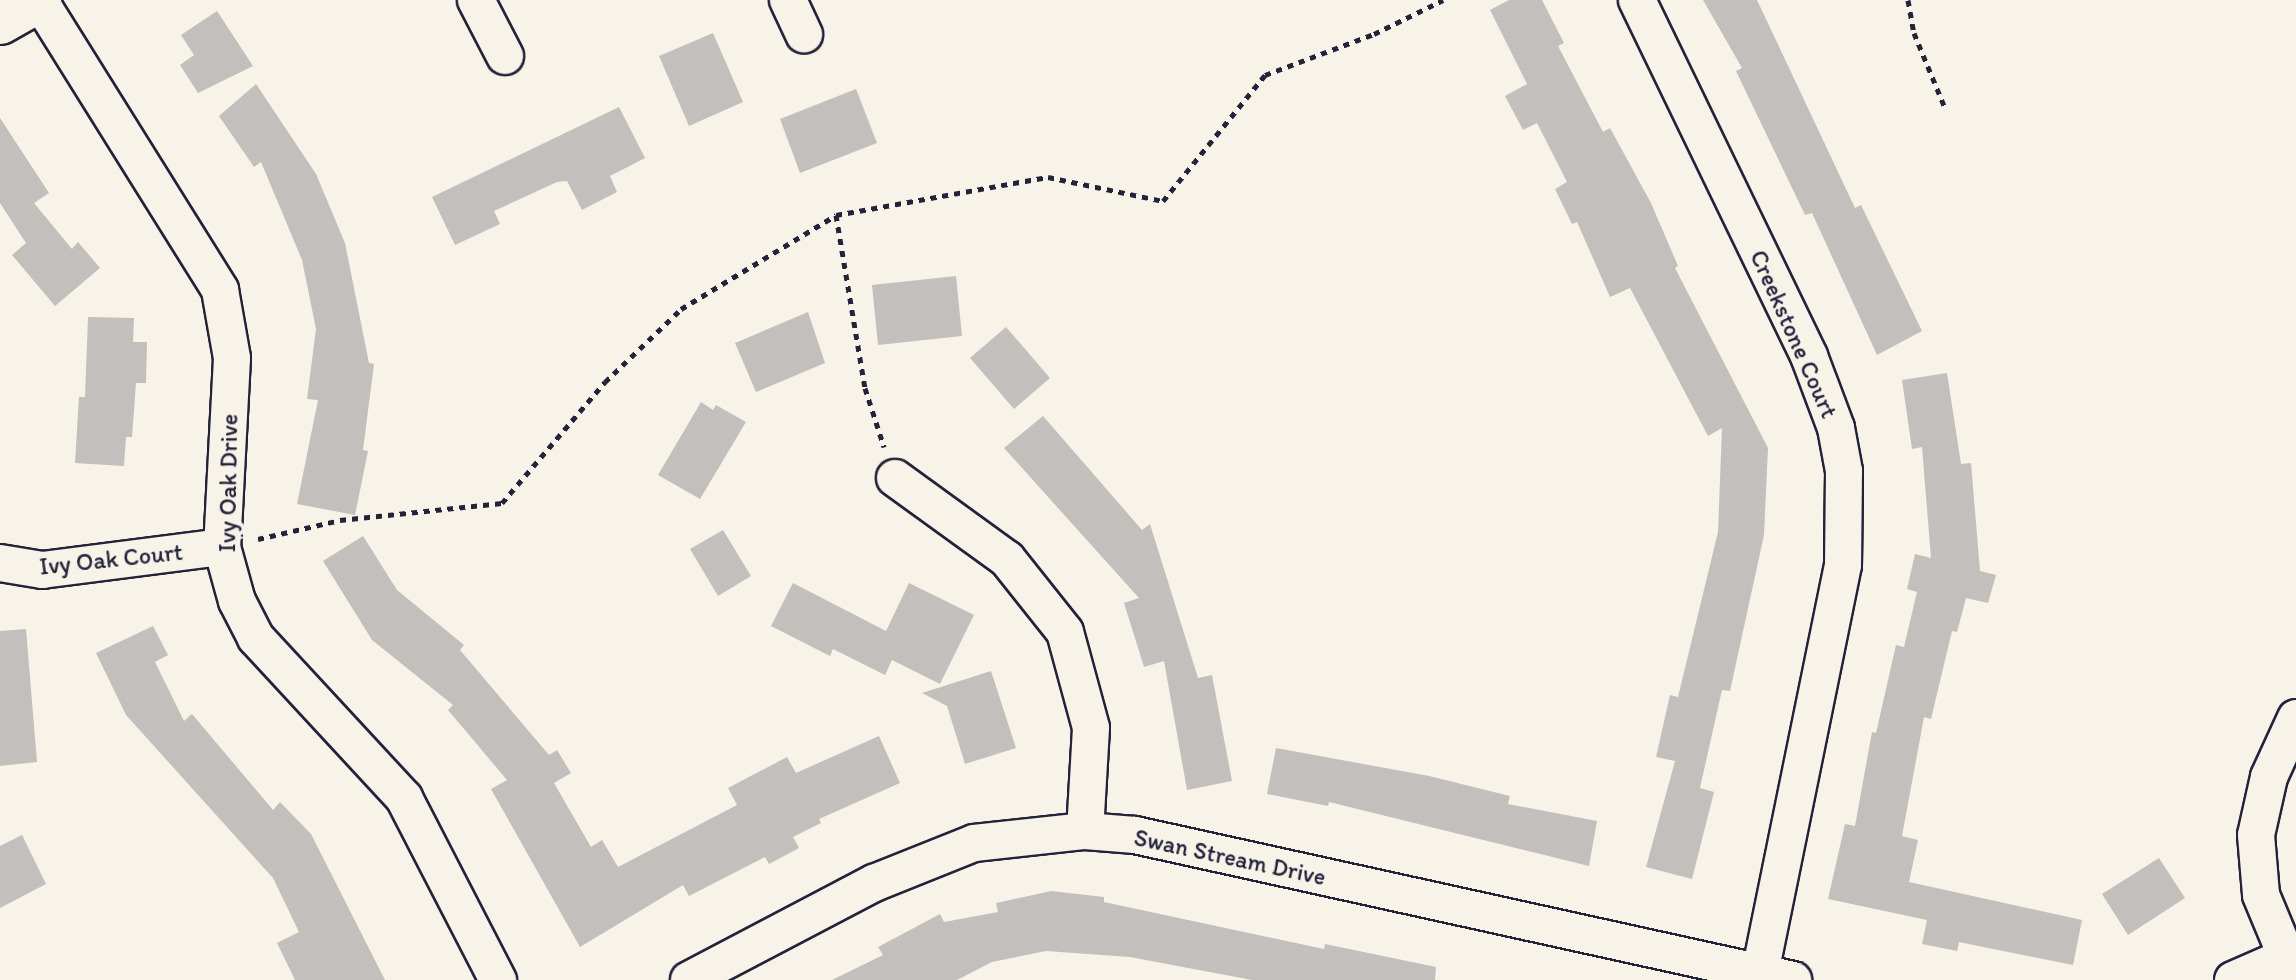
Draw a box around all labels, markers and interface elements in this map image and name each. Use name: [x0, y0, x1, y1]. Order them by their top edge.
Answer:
street label: Creekstone Court: [1744, 246, 1844, 422]
street label: Ivy Oak Drive: [212, 414, 244, 552]
street label: Ivy Oak Court: [38, 537, 184, 581]
street label: Swan Stream Drive: [1132, 823, 1328, 891]

